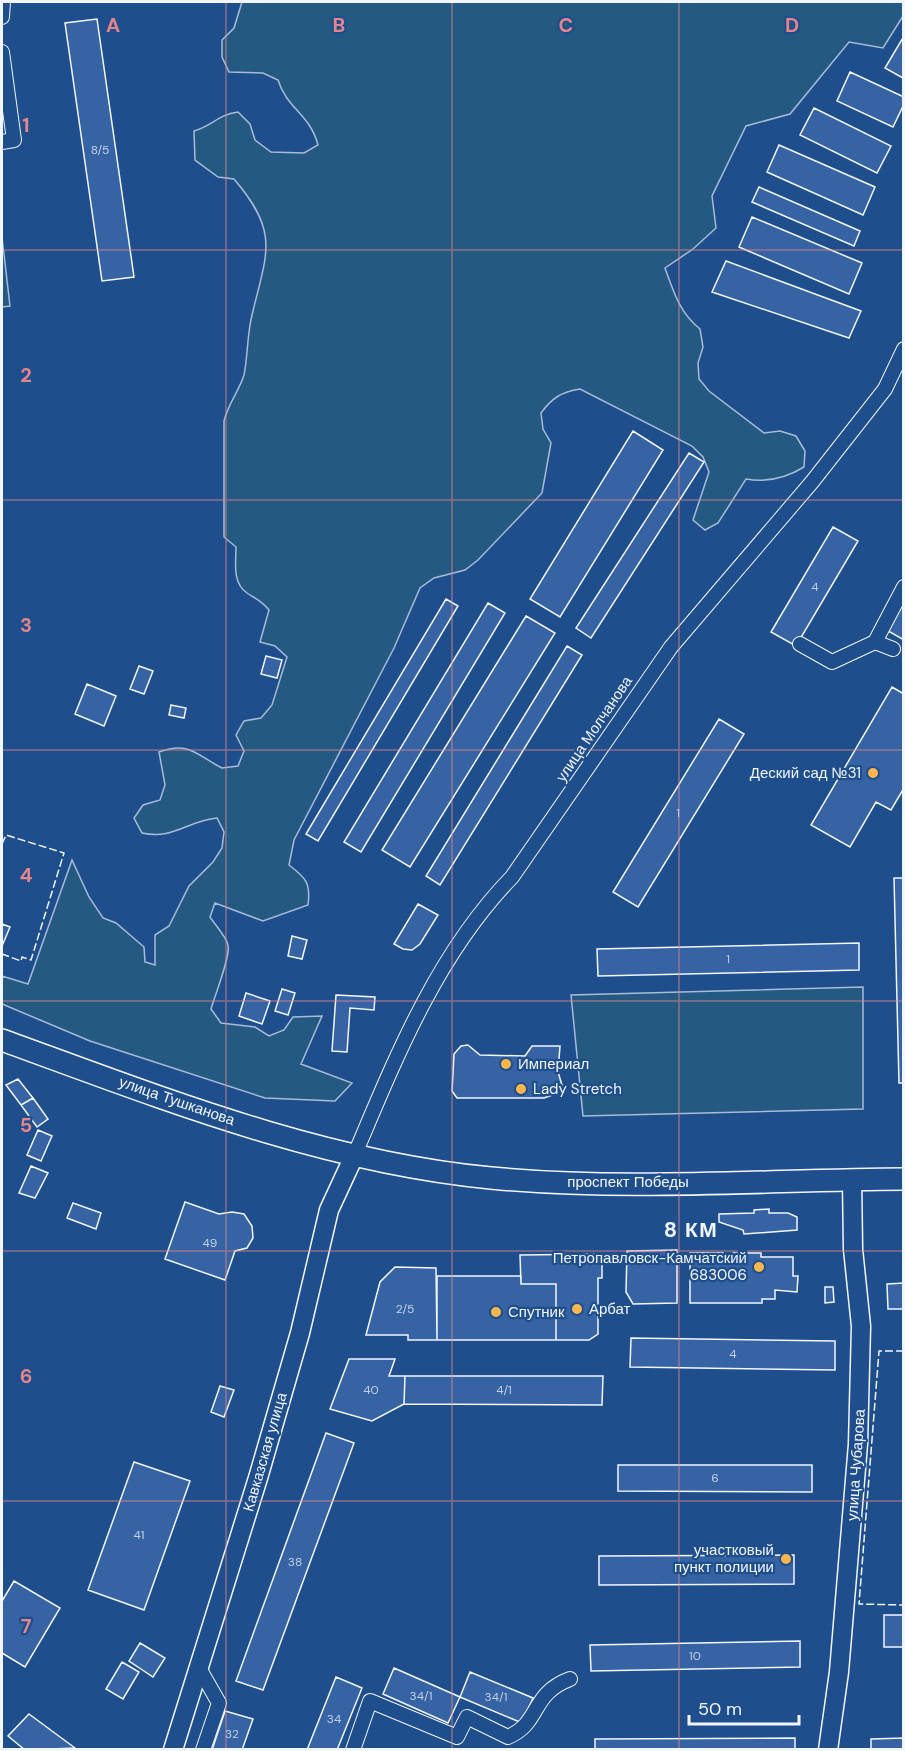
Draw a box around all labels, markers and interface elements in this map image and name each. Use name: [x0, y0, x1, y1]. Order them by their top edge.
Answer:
text: A: [106, 12, 120, 38]
text: B: [333, 12, 345, 38]
text: C: [559, 12, 573, 38]
text: D: [785, 12, 799, 38]
text: 1: [22, 112, 30, 138]
house number: 8/5: [91, 142, 109, 158]
text: 2: [20, 362, 32, 388]
house number: 4: [811, 579, 819, 595]
text: 3: [20, 612, 32, 638]
street label: улица Молчанова: [551, 672, 637, 786]
place label: Деский сад №31: [750, 763, 861, 783]
marker: Деский сад №31: [866, 766, 880, 780]
house number: 1: [676, 805, 680, 821]
text: 4: [20, 862, 33, 888]
house number: 1: [726, 951, 730, 967]
place label: Империал: [518, 1054, 589, 1074]
marker: Империал: [499, 1057, 513, 1071]
street label: улица Тушканова: [116, 1072, 238, 1130]
place label: Lady Stretch: [533, 1079, 622, 1099]
marker: Lady Stretch: [514, 1082, 528, 1096]
text: 5: [20, 1112, 32, 1138]
street label: проспект Победы: [567, 1172, 689, 1192]
district label: 8 КМ: [664, 1216, 718, 1244]
house number: 49: [203, 1235, 217, 1251]
place label: Петропавловск-Камчатский 683006: [553, 1248, 747, 1285]
marker: Петропавловск-Камчатский 683006: [752, 1260, 766, 1274]
place label: Арбат: [589, 1299, 631, 1319]
house number: 2/5: [396, 1301, 414, 1317]
place label: Спутник: [508, 1302, 565, 1322]
marker: Арбат: [570, 1302, 584, 1316]
marker: Спутник: [489, 1305, 503, 1319]
house number: 4: [729, 1346, 737, 1362]
text: 6: [20, 1363, 32, 1389]
house number: 40: [363, 1382, 379, 1398]
house number: 4/1: [496, 1382, 512, 1398]
street label: Кавказская улица: [238, 1390, 292, 1514]
street label: улица Чубарова: [842, 1408, 870, 1522]
house number: 6: [711, 1470, 719, 1486]
house number: 41: [133, 1527, 145, 1543]
place label: участковый пункт полиции: [674, 1540, 774, 1577]
marker: участковый пункт полиции: [779, 1552, 793, 1566]
house number: 38: [288, 1554, 302, 1570]
text: 7: [21, 1613, 32, 1639]
house number: 10: [689, 1648, 701, 1664]
house number: 34/1: [410, 1688, 432, 1704]
scale bar: [689, 1688, 798, 1726]
house number: 34/1: [485, 1689, 507, 1705]
text: 50 m: [698, 1697, 742, 1721]
house number: 34: [327, 1711, 341, 1727]
house number: 32: [225, 1726, 239, 1742]

